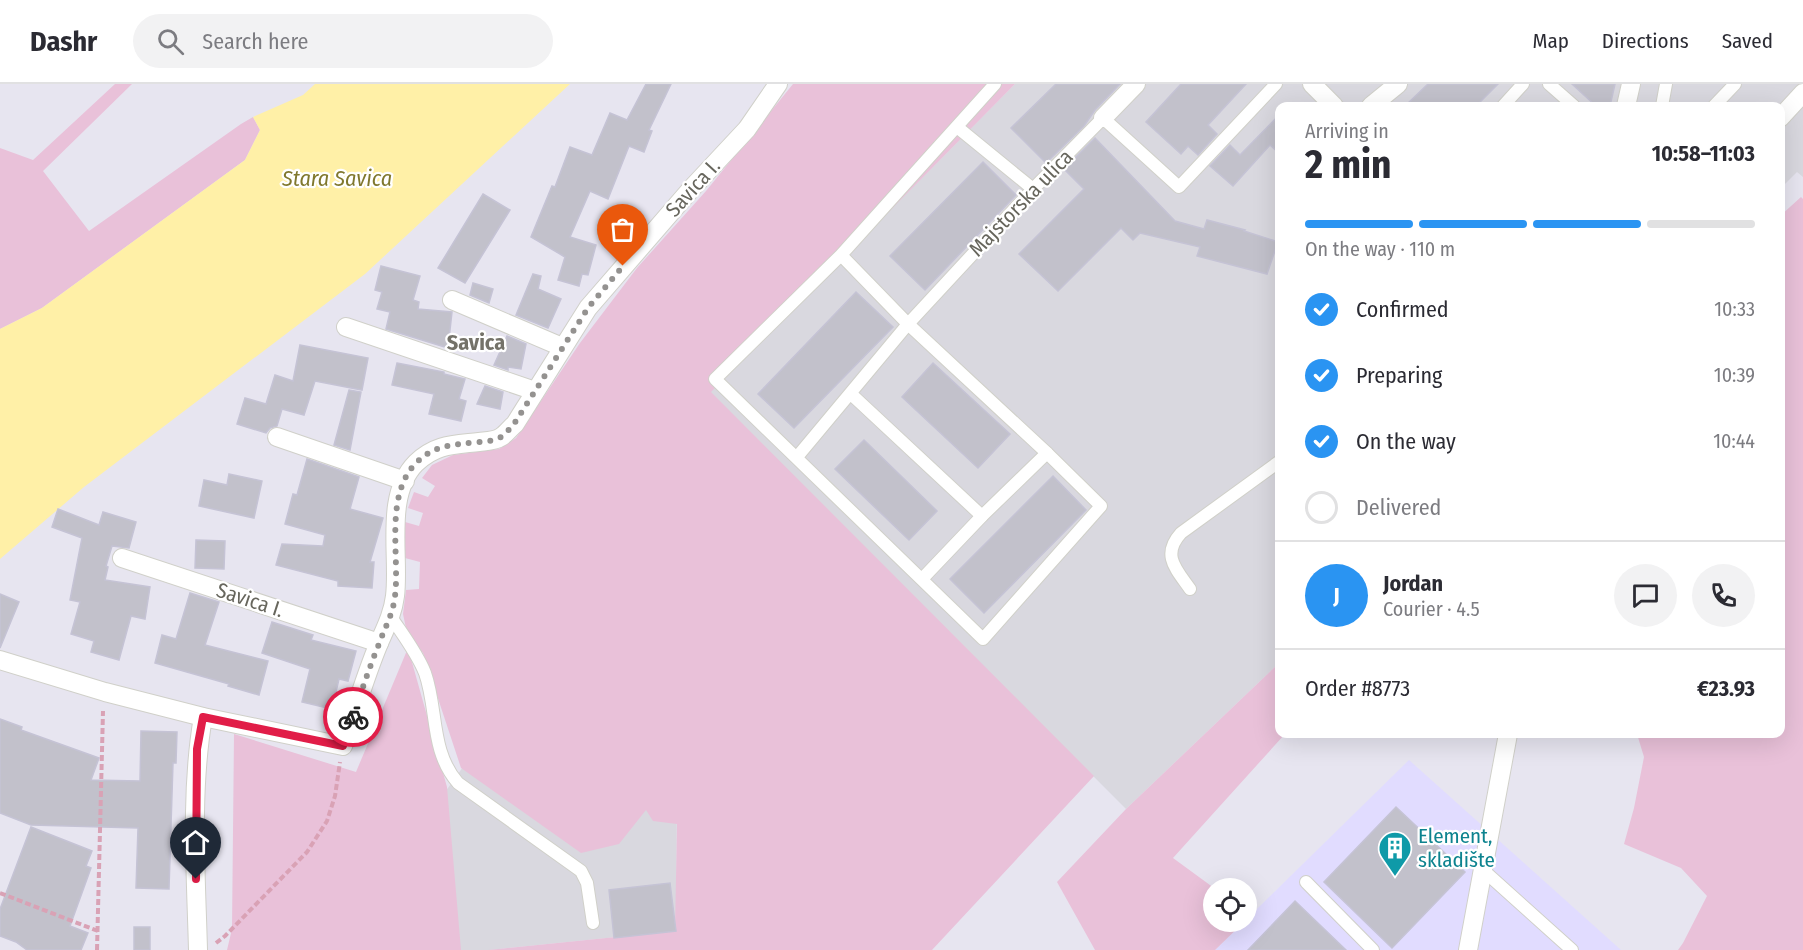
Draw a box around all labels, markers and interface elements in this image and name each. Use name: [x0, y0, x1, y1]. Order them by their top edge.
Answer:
search box: [133, 14, 553, 68]
text: Dashr: [30, 25, 97, 58]
icon: search: [154, 25, 187, 58]
text: Search here: [202, 28, 308, 55]
text: Map: [1532, 28, 1569, 54]
text: Directions: [1602, 28, 1689, 54]
text: Saved: [1722, 28, 1773, 54]
text: Arriving in: [1305, 119, 1389, 143]
text: 10:58–11:03: [1652, 140, 1755, 167]
text: 2 min: [1305, 142, 1391, 188]
street label: Majstorska ulica: [964, 144, 1078, 262]
street label: Savica I.: [660, 154, 726, 222]
water label: Stara Savica: [281, 165, 392, 192]
pin: [597, 204, 648, 266]
icon: bag: [606, 213, 639, 246]
text: On the way · 110 m: [1305, 237, 1455, 261]
icon: check: [1305, 293, 1338, 326]
text: Confirmed: [1356, 296, 1449, 323]
text: 10:33: [1714, 297, 1755, 321]
district label: Savica: [447, 329, 505, 356]
icon: check: [1305, 359, 1338, 392]
text: Preparing: [1356, 362, 1442, 389]
text: 10:39: [1714, 363, 1755, 387]
icon: check: [1305, 425, 1338, 458]
text: On the way: [1356, 428, 1456, 455]
text: 10:44: [1713, 429, 1755, 453]
text: Delivered: [1356, 494, 1441, 521]
button: chat: [1614, 564, 1677, 627]
button: phone: [1692, 564, 1755, 627]
text: Jordan: [1383, 570, 1443, 597]
street label: Savica I.: [213, 577, 287, 623]
text: J: [1333, 582, 1340, 609]
text: Courier · 4.5: [1383, 597, 1480, 621]
text: Order #8773: [1305, 675, 1410, 702]
text: €23.93: [1697, 675, 1755, 702]
courier: [323, 687, 383, 747]
icon: bike: [337, 701, 370, 734]
pin: [170, 817, 221, 879]
place label: Element, skladište: [1418, 823, 1495, 873]
icon: home: [179, 826, 212, 859]
building icon: Element, skladište: [1377, 830, 1413, 877]
map controls: [1203, 878, 1257, 932]
button: locate: [1203, 878, 1257, 932]

